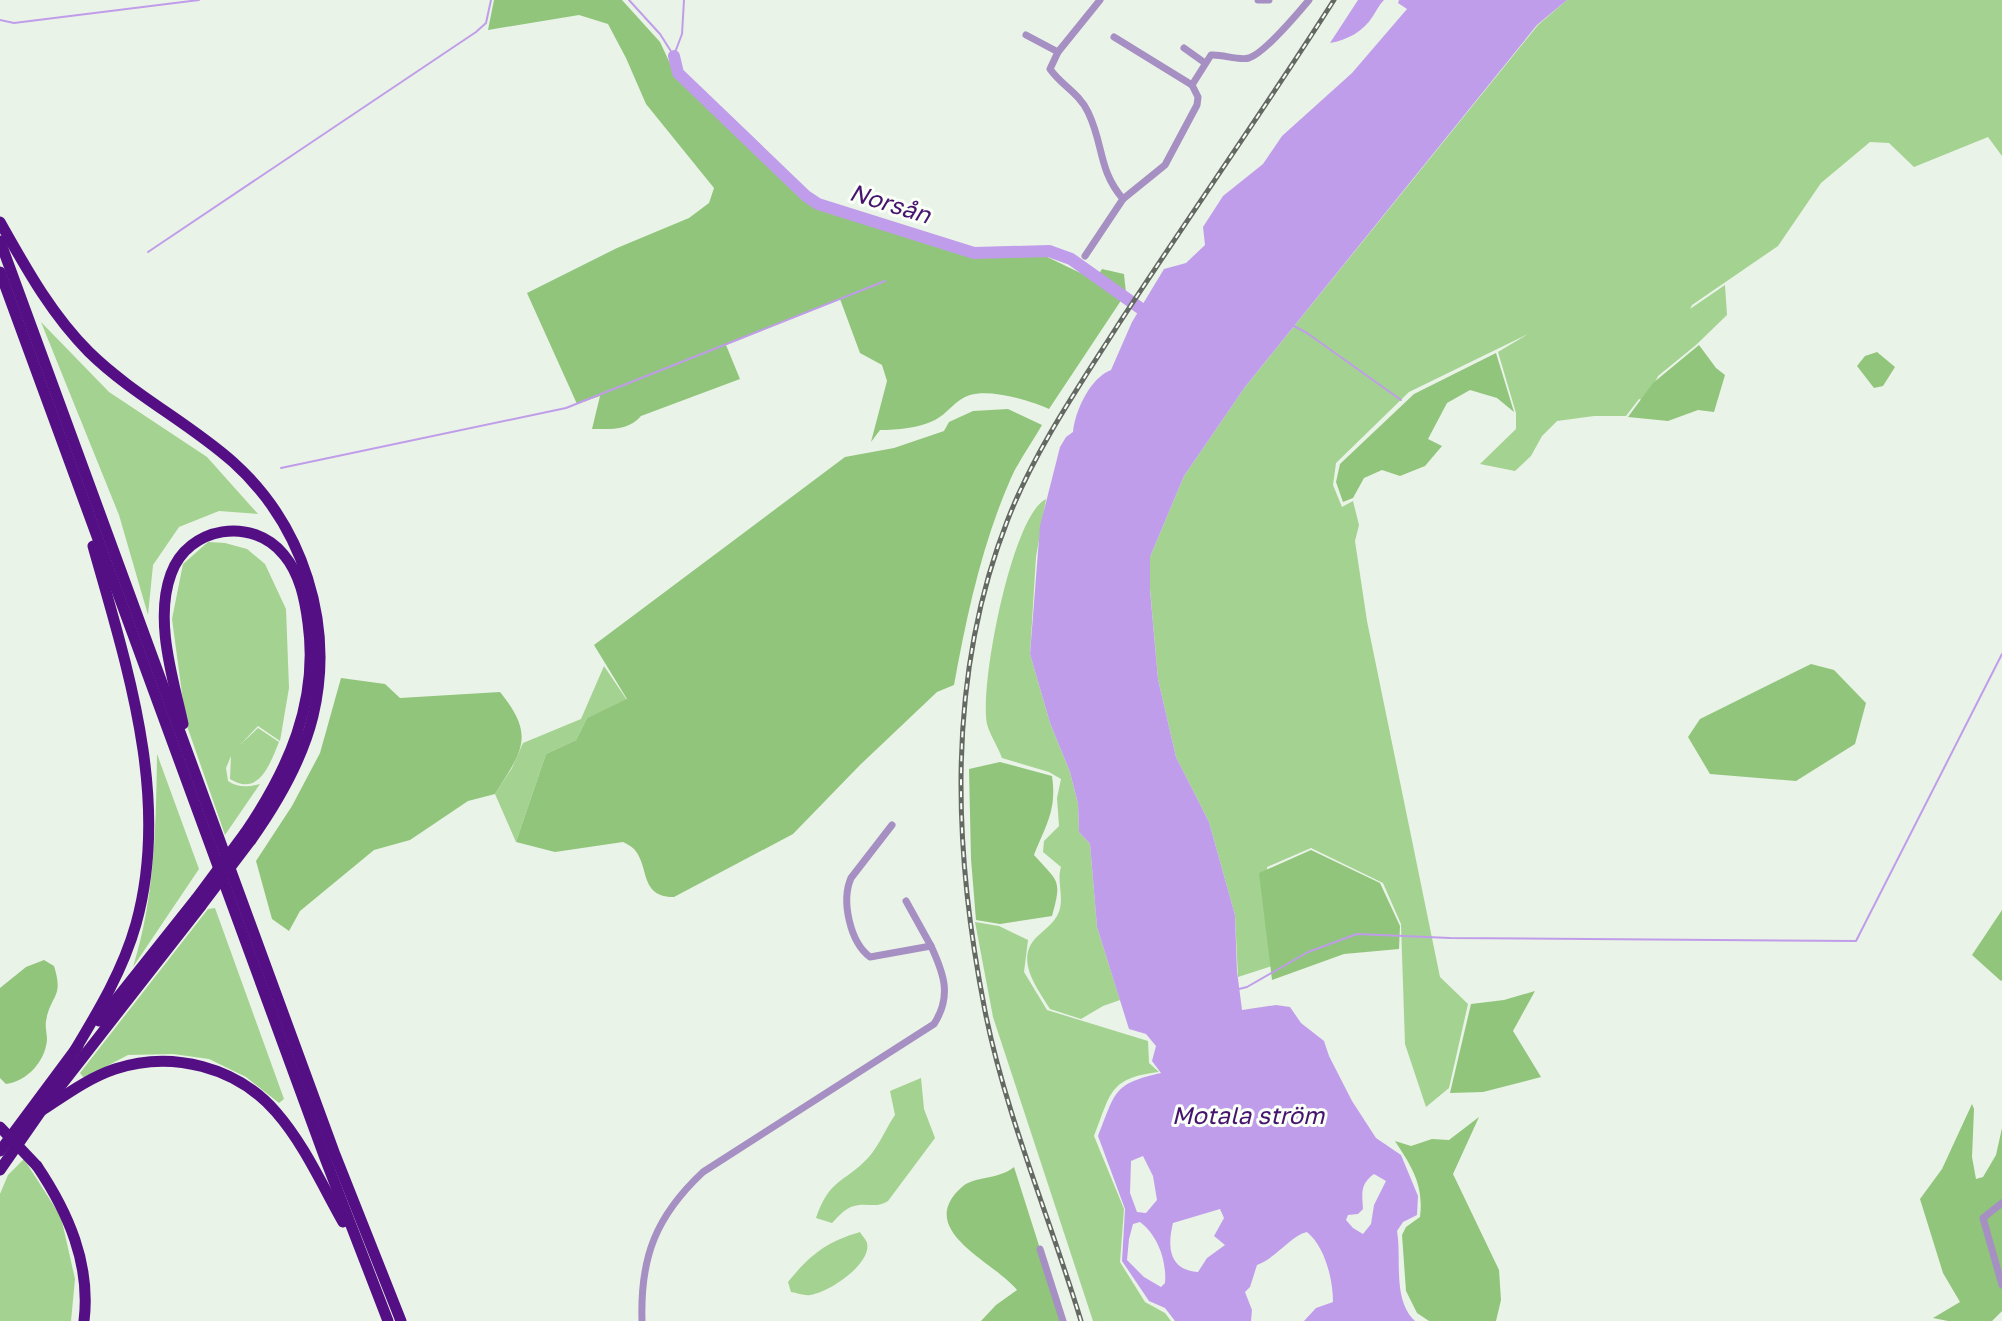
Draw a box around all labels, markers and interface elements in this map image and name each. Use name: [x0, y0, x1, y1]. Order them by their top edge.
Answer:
water label: Norsån: [846, 177, 936, 229]
water label: Motala ström: [1172, 1100, 1326, 1129]

